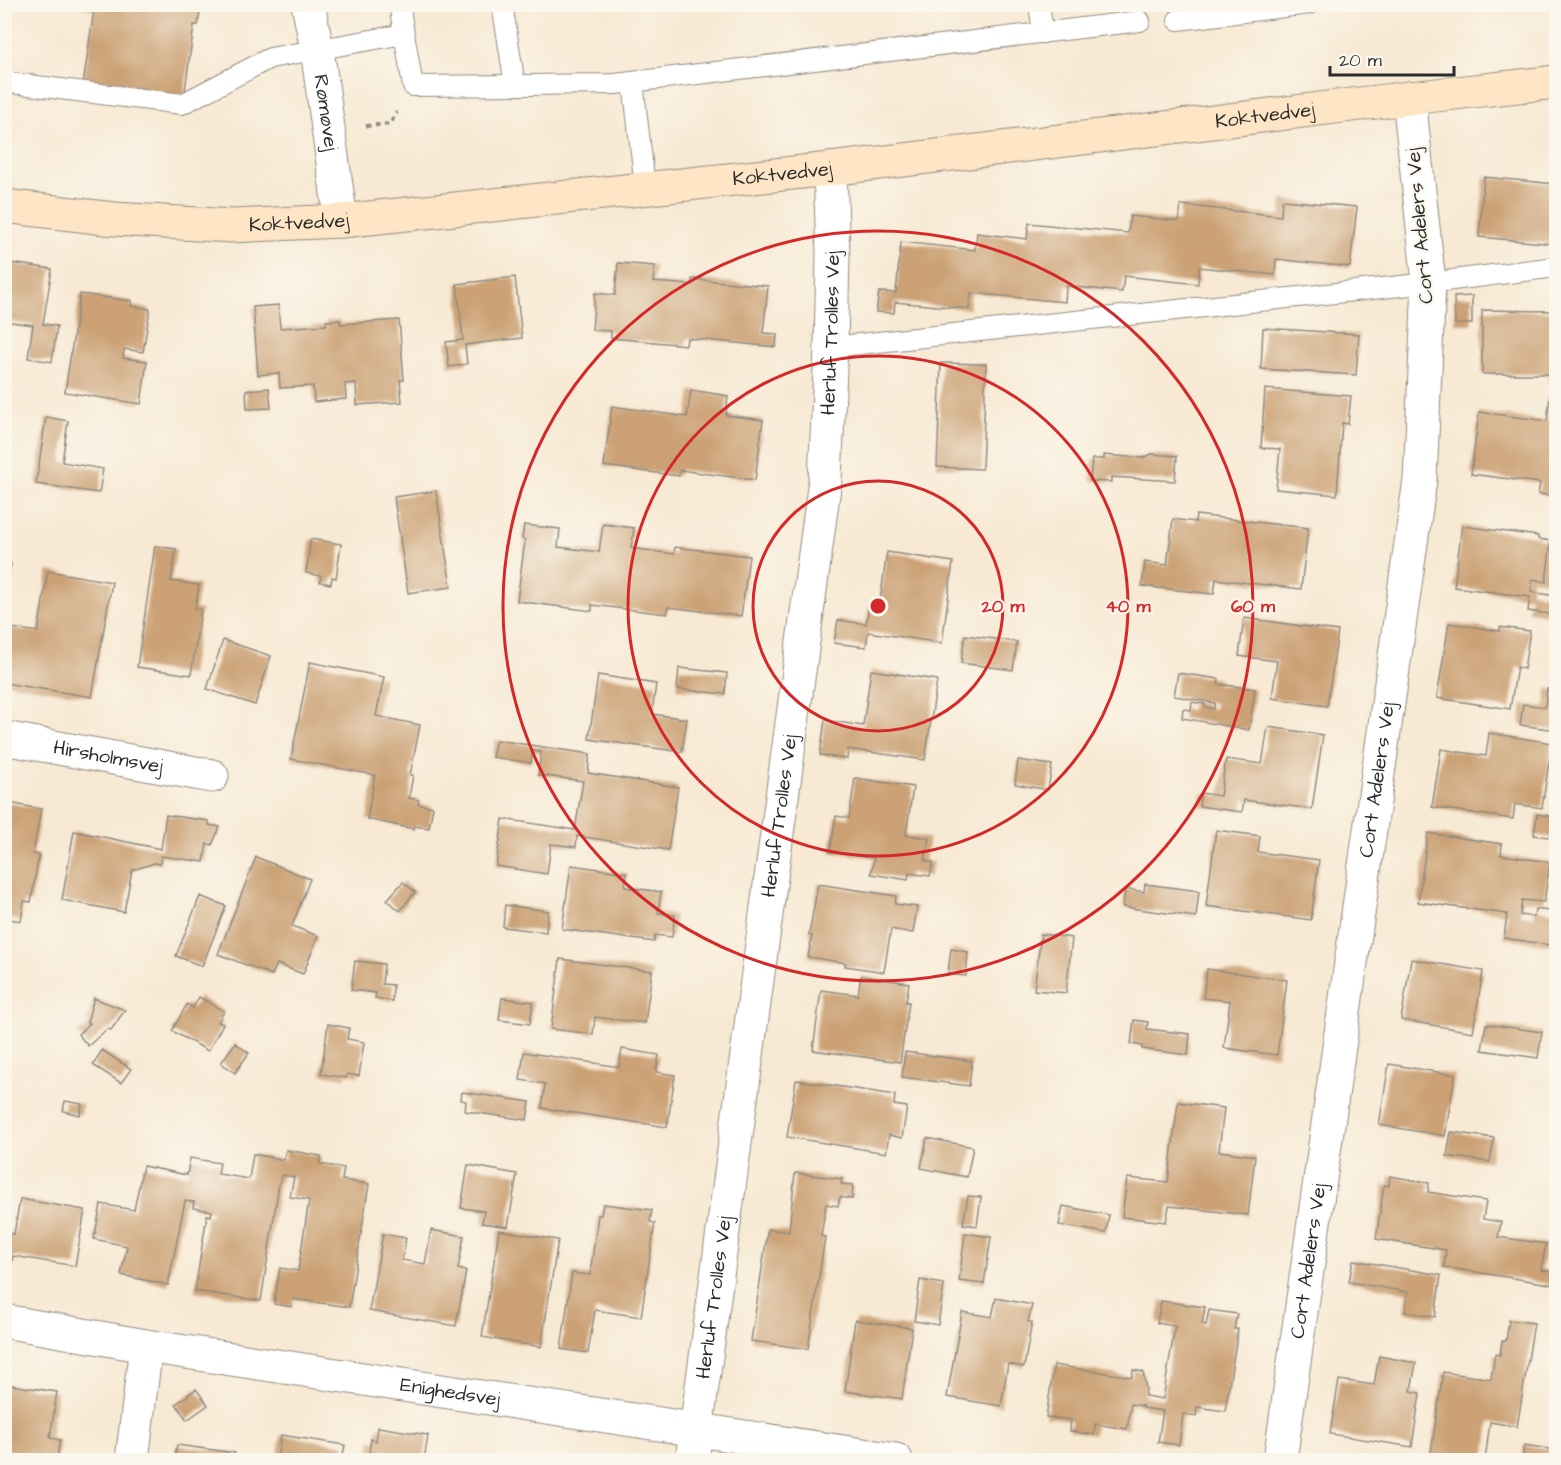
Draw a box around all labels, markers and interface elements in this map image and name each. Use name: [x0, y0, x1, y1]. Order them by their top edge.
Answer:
scale bar: [1330, 39, 1454, 77]
text: 20 m: [1339, 48, 1382, 73]
street label: Rømøvej: [307, 72, 345, 153]
street label: Koktvedvej: [1214, 96, 1317, 136]
street label: Cort Adelers Vej: [1399, 146, 1441, 305]
street label: Koktvedvej: [731, 155, 834, 193]
street label: Koktvedvej: [248, 206, 351, 239]
street label: Herluf Trolles Vej: [814, 250, 847, 416]
text: 20 m: [981, 594, 1025, 619]
text: 40 m: [1106, 594, 1151, 619]
text: 60 m: [1231, 594, 1276, 619]
centre of rings: [868, 596, 888, 616]
street label: Cort Adelers Vej: [1352, 700, 1402, 859]
street label: Herluf Trolles Vej: [755, 732, 804, 899]
street label: Hirsholmsvej: [51, 733, 166, 781]
street label: Cort Adelers Vej: [1283, 1181, 1333, 1340]
street label: Herluf Trolles Vej: [689, 1214, 739, 1381]
street label: Enighedsvej: [398, 1371, 503, 1414]

